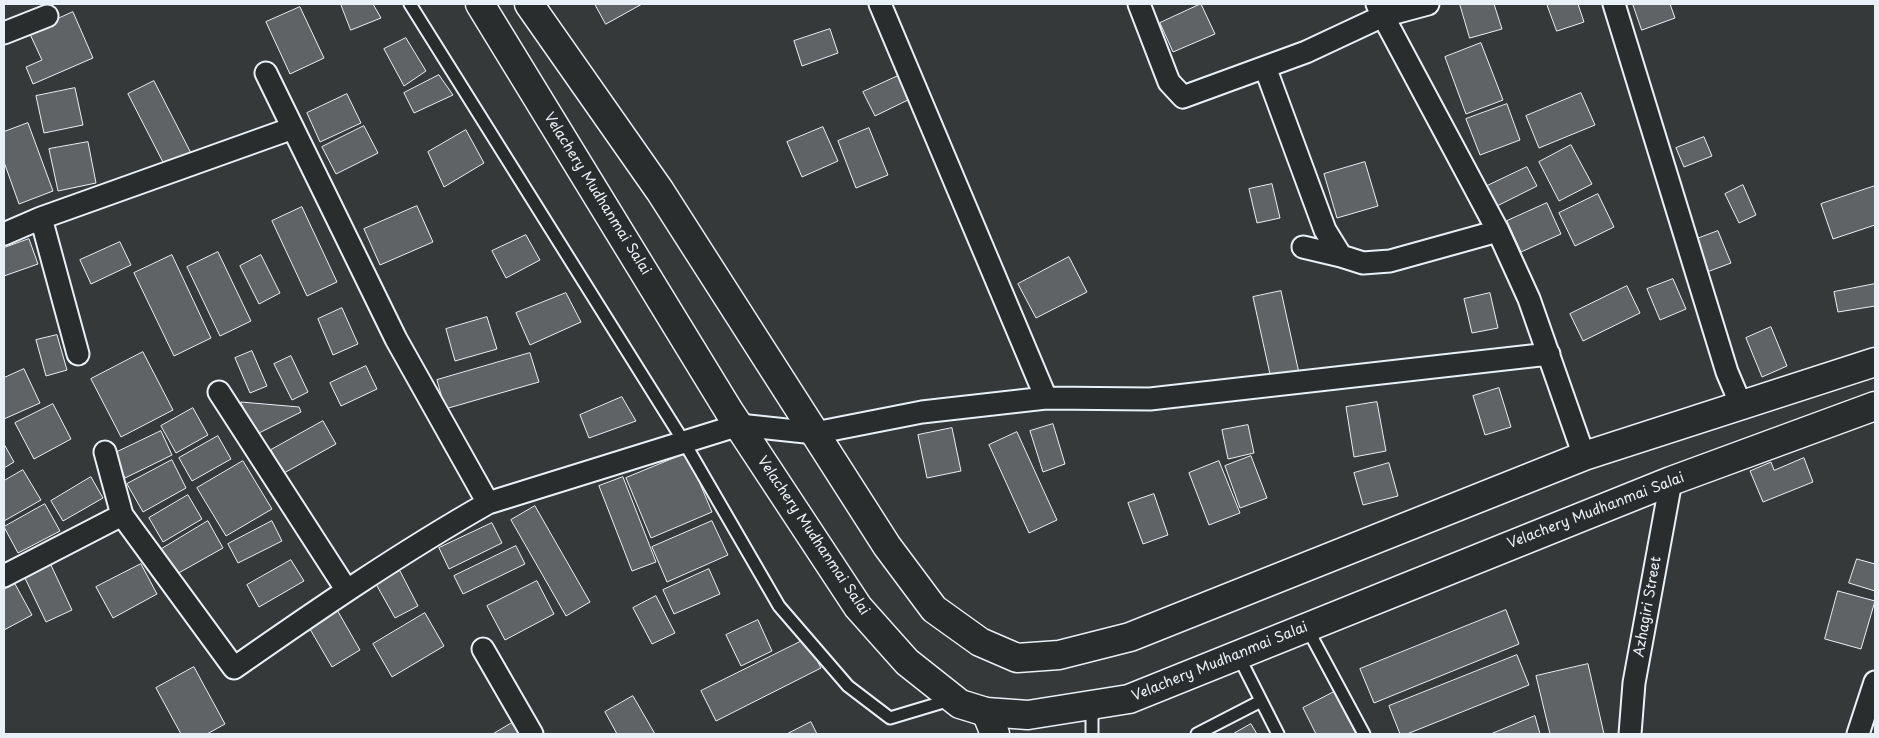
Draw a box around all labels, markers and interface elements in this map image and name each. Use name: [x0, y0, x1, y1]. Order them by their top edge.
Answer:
street label: Velachery Mudhanmai Salai: [540, 110, 654, 278]
street label: Velachery Mudhanmai Salai: [753, 453, 873, 619]
street label: Velachery Mudhanmai Salai: [1505, 469, 1687, 553]
street label: Azhagiri Street: [1631, 555, 1665, 659]
street label: Velachery Mudhanmai Salai: [1130, 619, 1310, 705]

